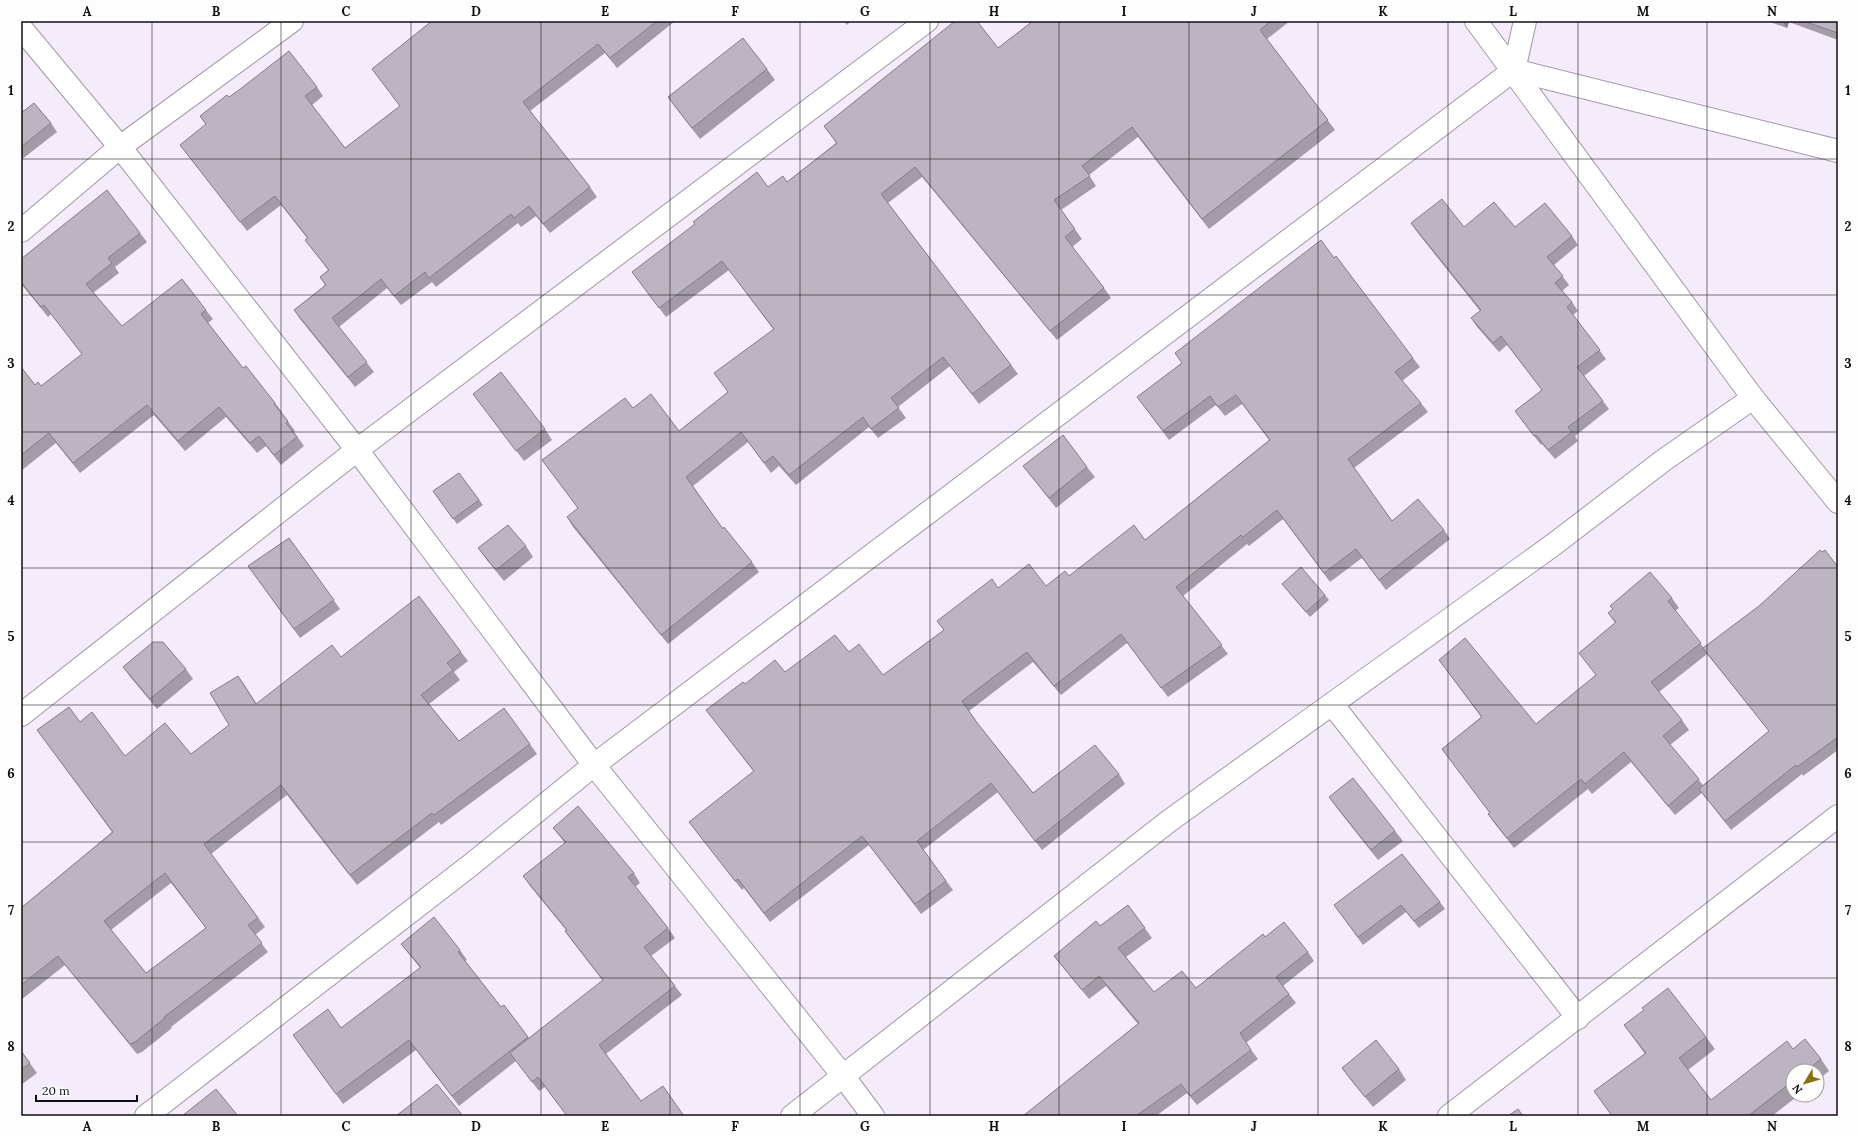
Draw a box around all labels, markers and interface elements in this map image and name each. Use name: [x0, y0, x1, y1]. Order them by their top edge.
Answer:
text: A: [83, 3, 92, 20]
text: B: [212, 3, 221, 20]
text: C: [342, 3, 351, 20]
text: D: [471, 3, 481, 20]
text: E: [601, 3, 609, 20]
text: F: [731, 3, 739, 20]
text: G: [860, 3, 870, 20]
text: H: [989, 3, 999, 20]
text: I: [1121, 3, 1127, 20]
text: J: [1251, 3, 1257, 20]
text: K: [1378, 3, 1388, 20]
text: L: [1509, 3, 1517, 20]
text: M: [1637, 3, 1650, 20]
text: N: [1767, 3, 1777, 20]
text: 1: [8, 82, 14, 99]
text: 1: [1845, 82, 1851, 99]
text: 2: [8, 218, 15, 235]
text: 2: [1845, 218, 1852, 235]
text: 3: [7, 355, 15, 372]
text: 3: [1844, 355, 1852, 372]
text: 4: [7, 492, 15, 509]
text: 4: [1844, 492, 1852, 509]
text: 5: [7, 628, 15, 645]
text: 5: [1844, 628, 1852, 645]
text: 6: [7, 765, 15, 782]
text: 6: [1844, 765, 1852, 782]
text: 7: [8, 902, 14, 919]
text: 7: [1845, 902, 1851, 919]
text: 8: [7, 1038, 15, 1055]
text: 8: [1844, 1038, 1852, 1055]
north arrow: [1785, 1063, 1825, 1103]
scale bar: [36, 1077, 137, 1103]
text: N: [1789, 1081, 1805, 1097]
text: 20 m: [42, 1083, 70, 1098]
text: A: [83, 1118, 92, 1135]
text: B: [212, 1118, 221, 1135]
text: C: [342, 1118, 351, 1135]
text: D: [471, 1118, 481, 1135]
text: E: [601, 1118, 609, 1135]
text: F: [731, 1118, 739, 1135]
text: G: [860, 1118, 870, 1135]
text: H: [989, 1118, 999, 1135]
text: I: [1121, 1118, 1127, 1135]
text: J: [1251, 1118, 1257, 1135]
text: K: [1378, 1118, 1388, 1135]
text: L: [1509, 1118, 1517, 1135]
text: M: [1637, 1118, 1650, 1135]
text: N: [1767, 1118, 1777, 1135]

